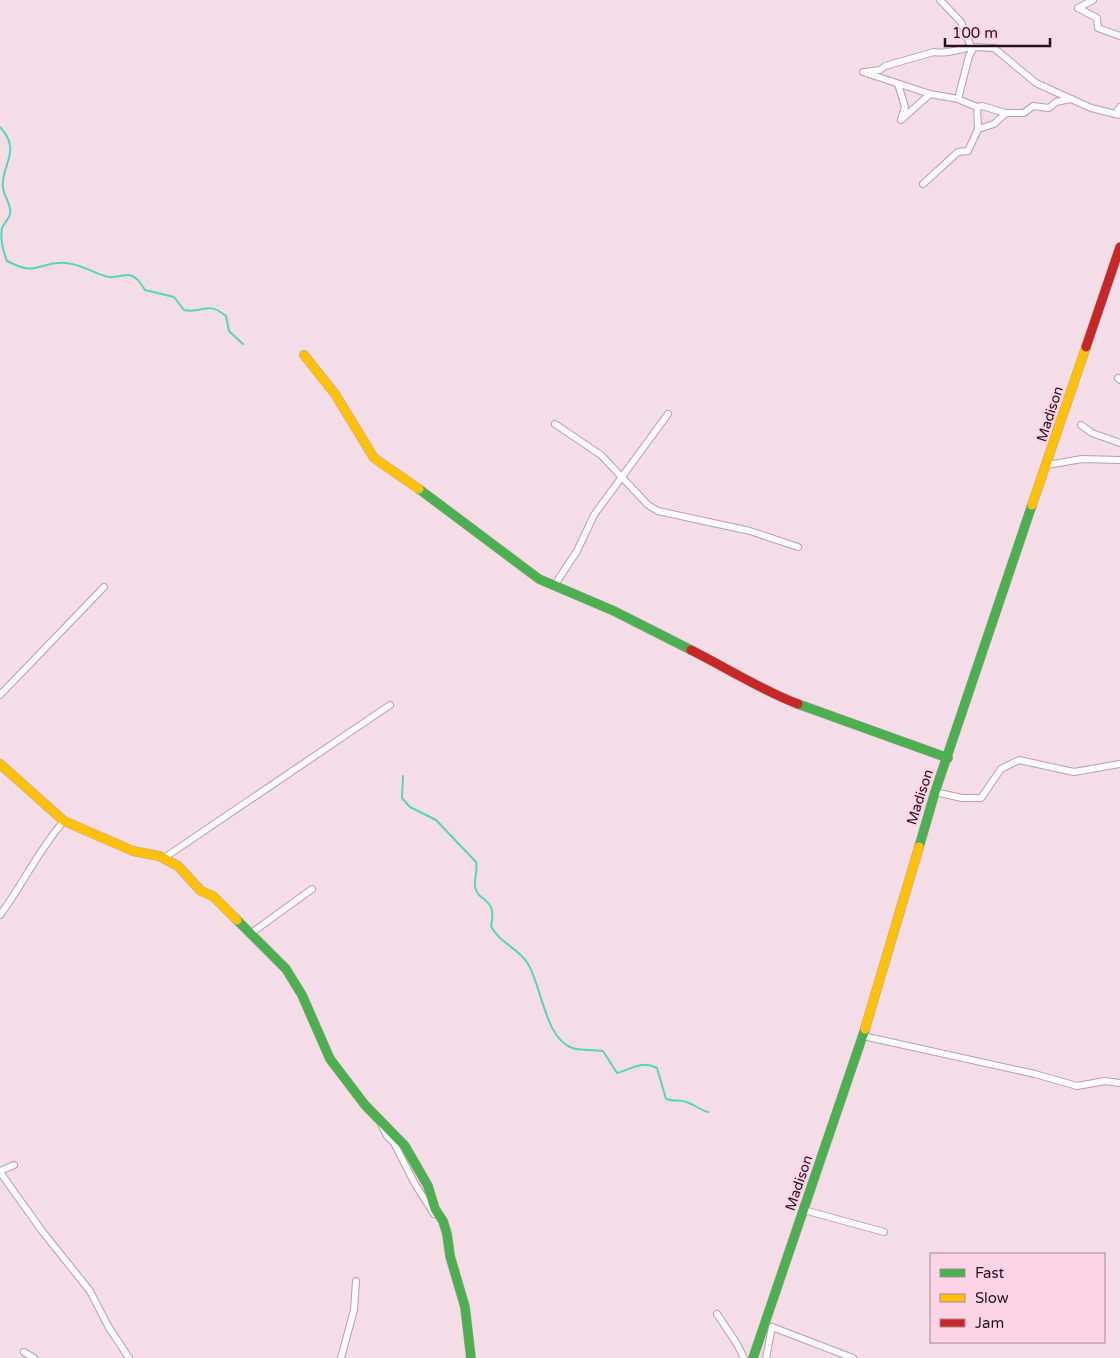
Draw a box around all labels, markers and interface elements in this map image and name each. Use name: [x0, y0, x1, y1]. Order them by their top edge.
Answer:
scale bar: [945, 15, 1050, 47]
text: 100 m: [952, 24, 998, 42]
street label: Madison: [1033, 384, 1067, 444]
street label: Madison: [903, 767, 937, 827]
street label: Madison: [782, 1153, 816, 1213]
legend: [930, 1253, 1105, 1343]
text: Fast: [975, 1264, 1005, 1282]
text: Slow: [975, 1289, 1009, 1307]
text: Jam: [975, 1314, 1004, 1332]

